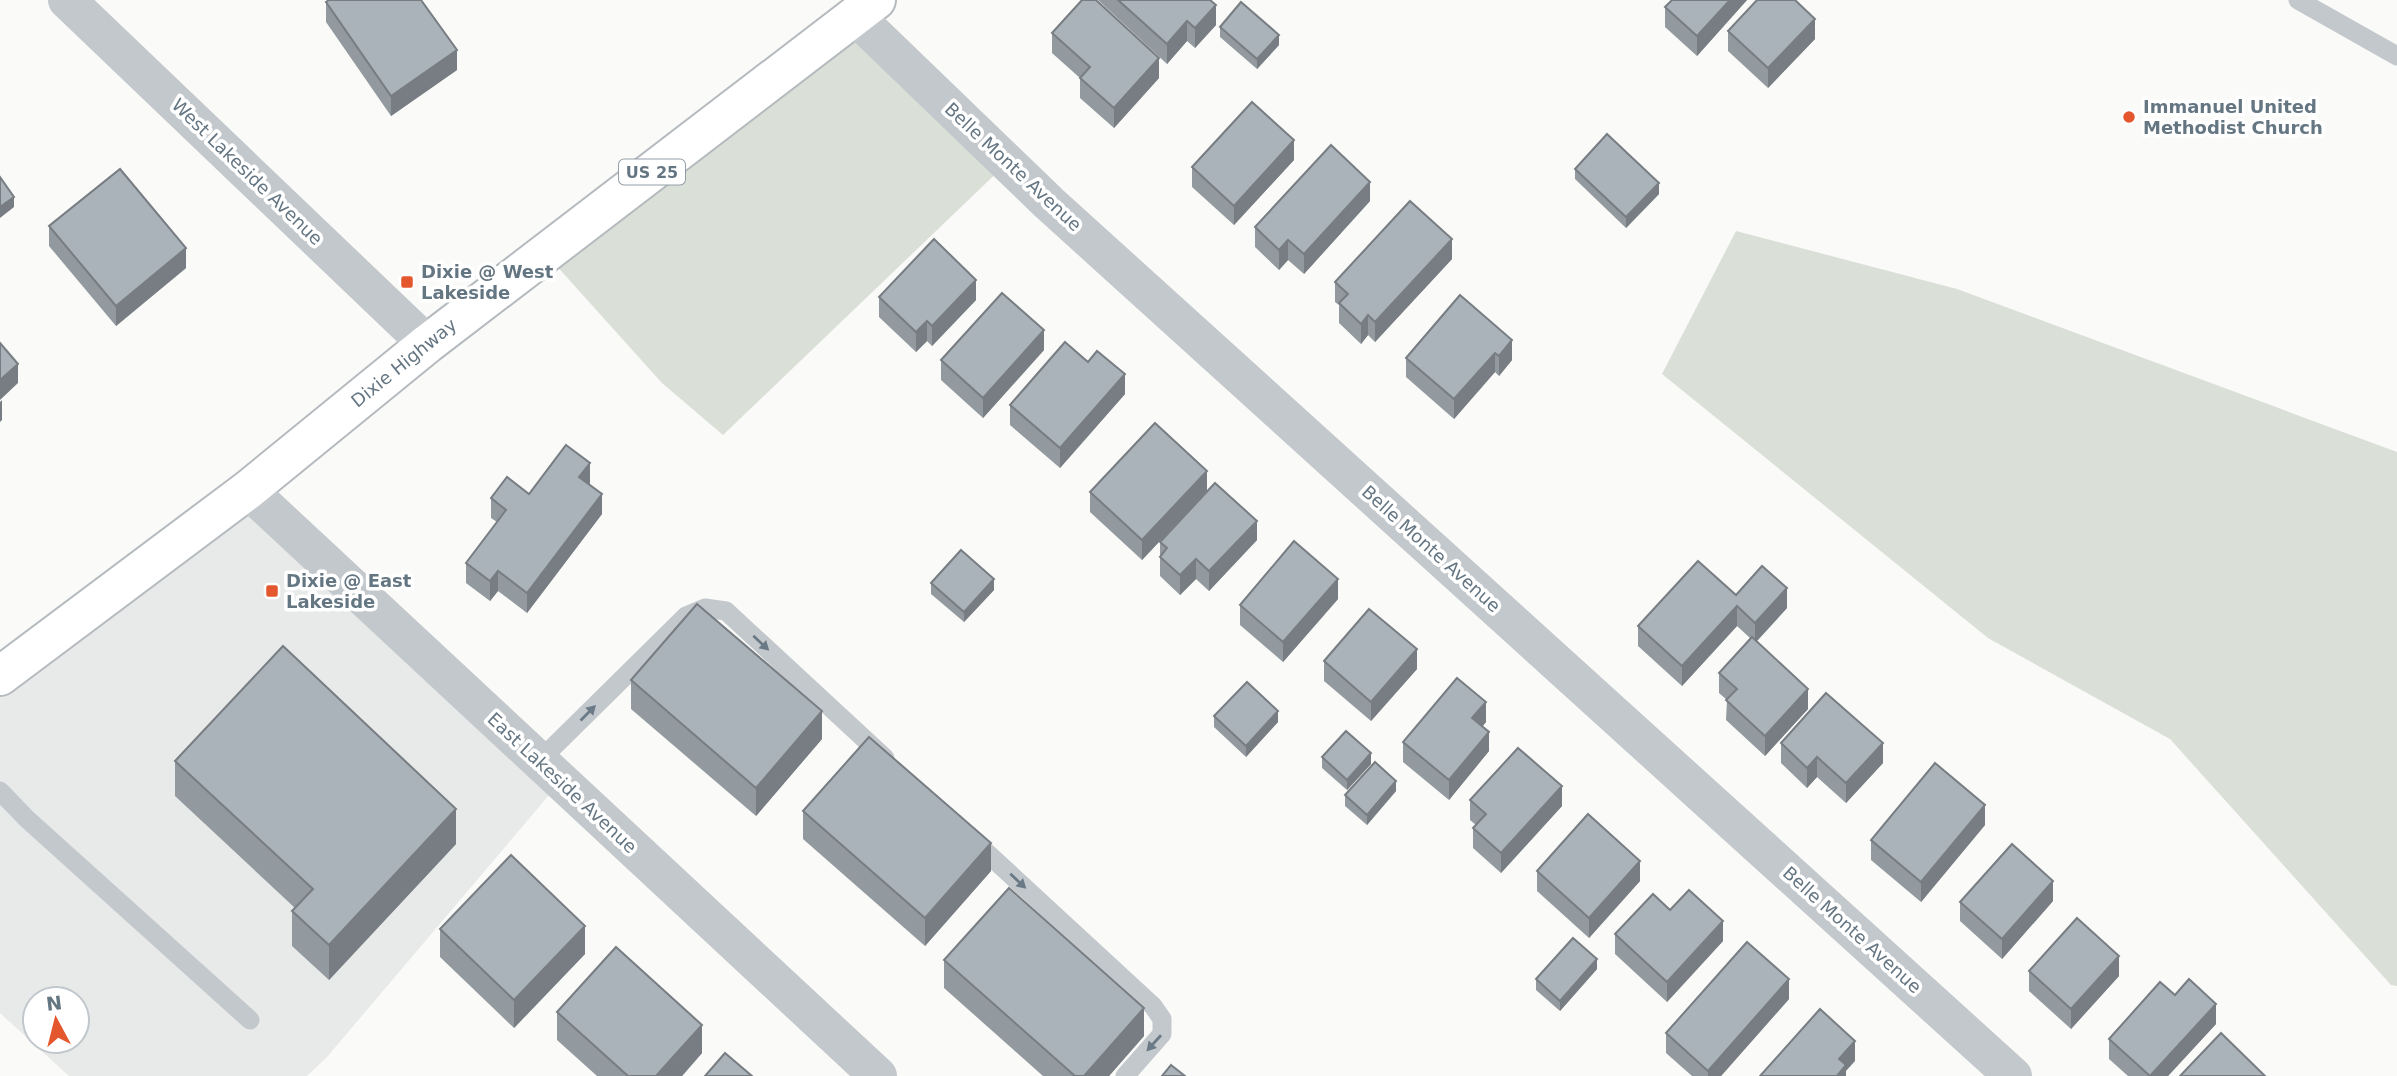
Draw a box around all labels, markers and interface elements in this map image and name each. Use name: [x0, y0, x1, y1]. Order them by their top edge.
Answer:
street label: West Lakeside Avenue: [168, 94, 327, 249]
place label: Immanuel United Methodist Church: [2143, 96, 2323, 138]
street label: Belle Monte Avenue: [941, 98, 1086, 235]
marker: Immanuel United Methodist Church: [2121, 109, 2137, 125]
road number: US 25: [619, 160, 685, 184]
place label: Dixie @ West Lakeside: [421, 261, 554, 303]
marker: Dixie @ West Lakeside: [399, 274, 415, 290]
street label: Dixie Highway: [347, 314, 461, 411]
street label: Belle Monte Avenue: [1358, 481, 1505, 616]
place label: Dixie @ East Lakeside: [286, 570, 412, 612]
marker: Dixie @ East Lakeside: [264, 583, 280, 599]
one-way arrow: [752, 635, 769, 651]
one-way arrow: [579, 705, 596, 722]
street label: East Lakeside Avenue: [484, 708, 641, 857]
street label: Belle Monte Avenue: [1779, 862, 1926, 997]
one-way arrow: [1009, 873, 1027, 889]
north arrow: [21, 985, 91, 1055]
text: N: [45, 991, 63, 1015]
one-way arrow: [1146, 1034, 1162, 1052]

